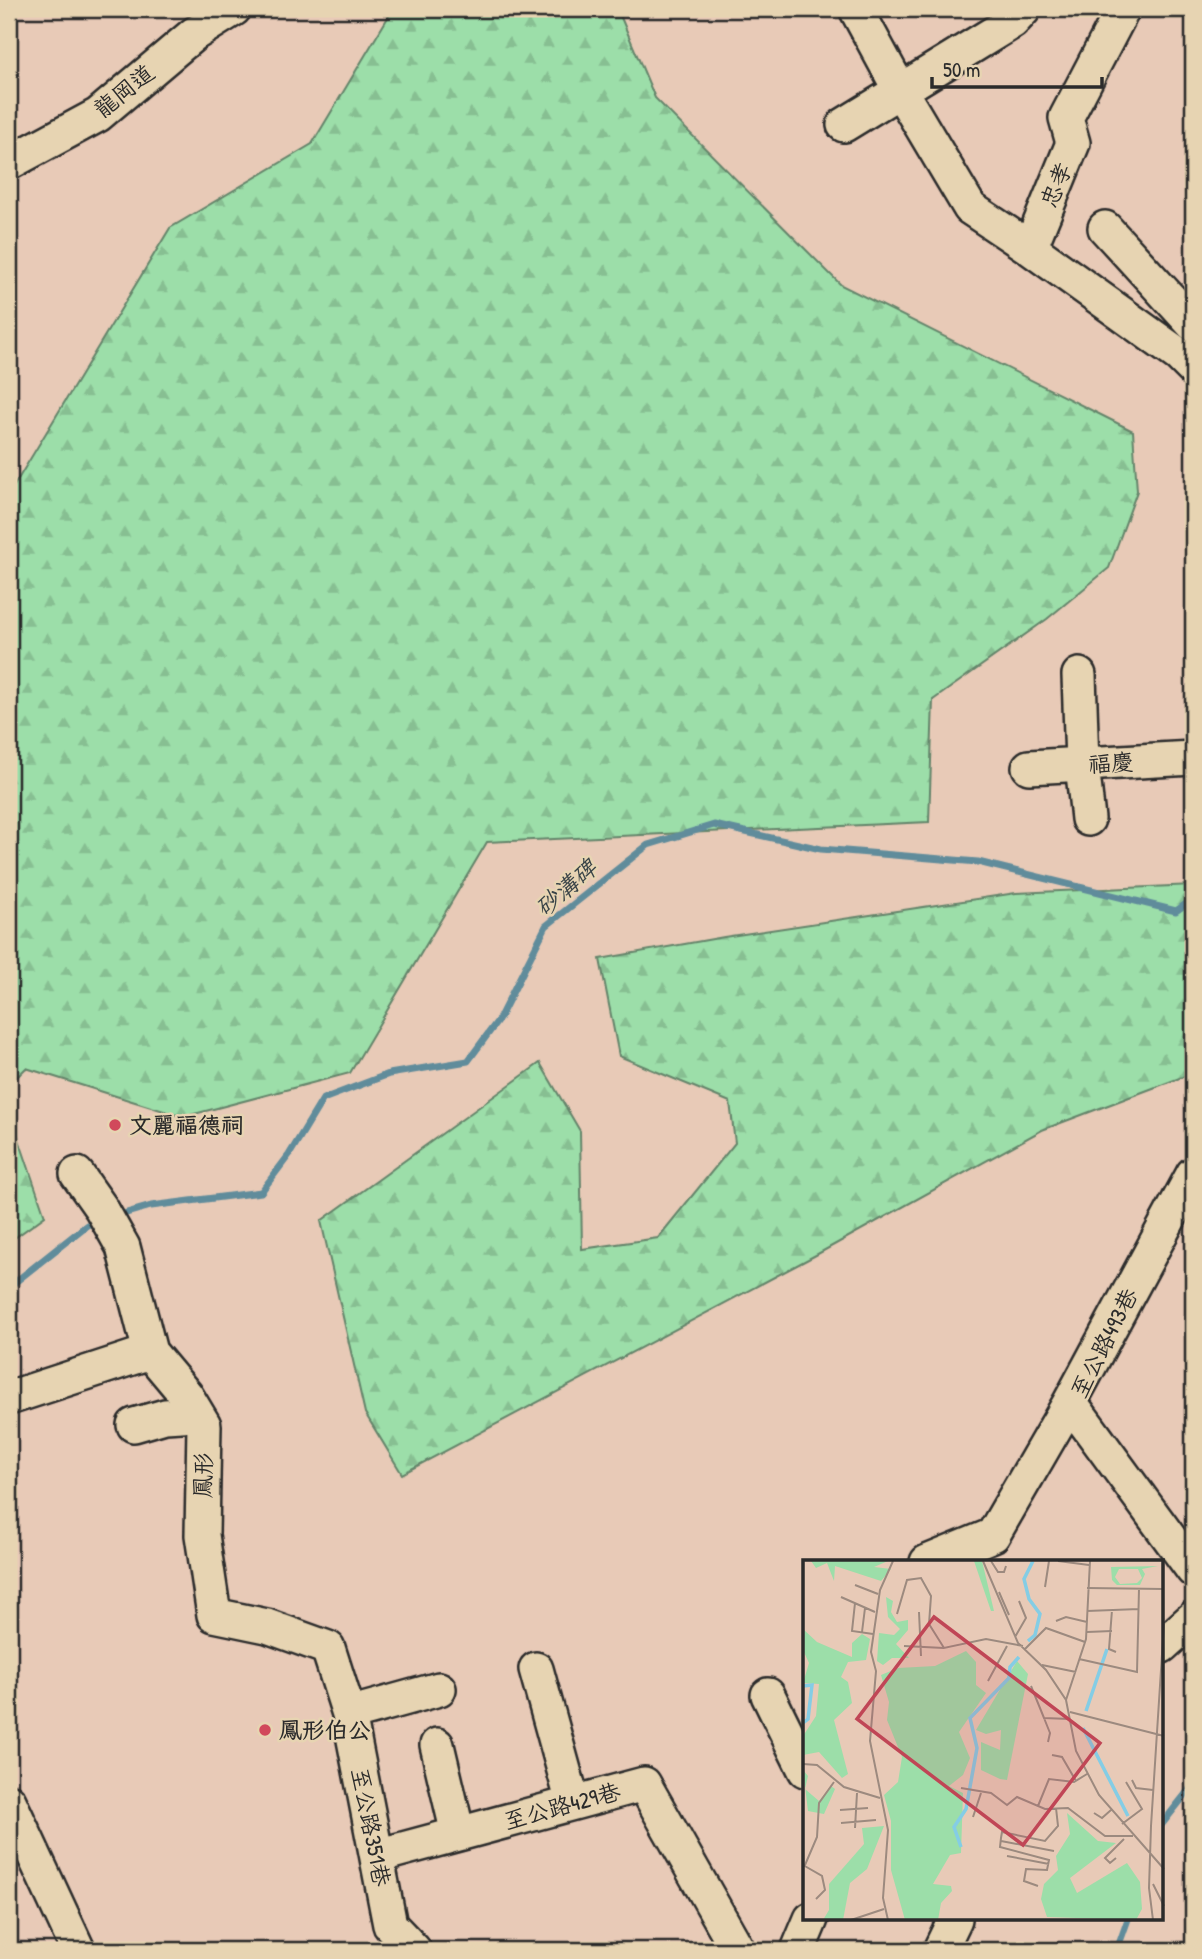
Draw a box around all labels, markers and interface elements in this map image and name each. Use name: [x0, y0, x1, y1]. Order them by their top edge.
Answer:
scale bar: [932, 46, 1102, 90]
text: 50 m: [943, 55, 980, 84]
street label: 龍岡道: [87, 57, 160, 124]
street label: 忠孝: [1033, 158, 1079, 212]
street label: 福慶: [1087, 746, 1135, 779]
water label: 砂溝碑: [528, 850, 605, 923]
place label: 文麗福德祠: [129, 1109, 244, 1140]
marker: 文麗福德祠: [107, 1117, 123, 1133]
street label: 至公路493巷: [1063, 1282, 1145, 1403]
street label: 鳳形: [187, 1452, 218, 1498]
inset map: [803, 1560, 1164, 1920]
place label: 鳳形伯公: [279, 1714, 371, 1745]
marker: 鳳形伯公: [257, 1722, 273, 1738]
street label: 至公路351巷: [345, 1765, 398, 1890]
street label: 至公路429巷: [500, 1775, 625, 1836]

